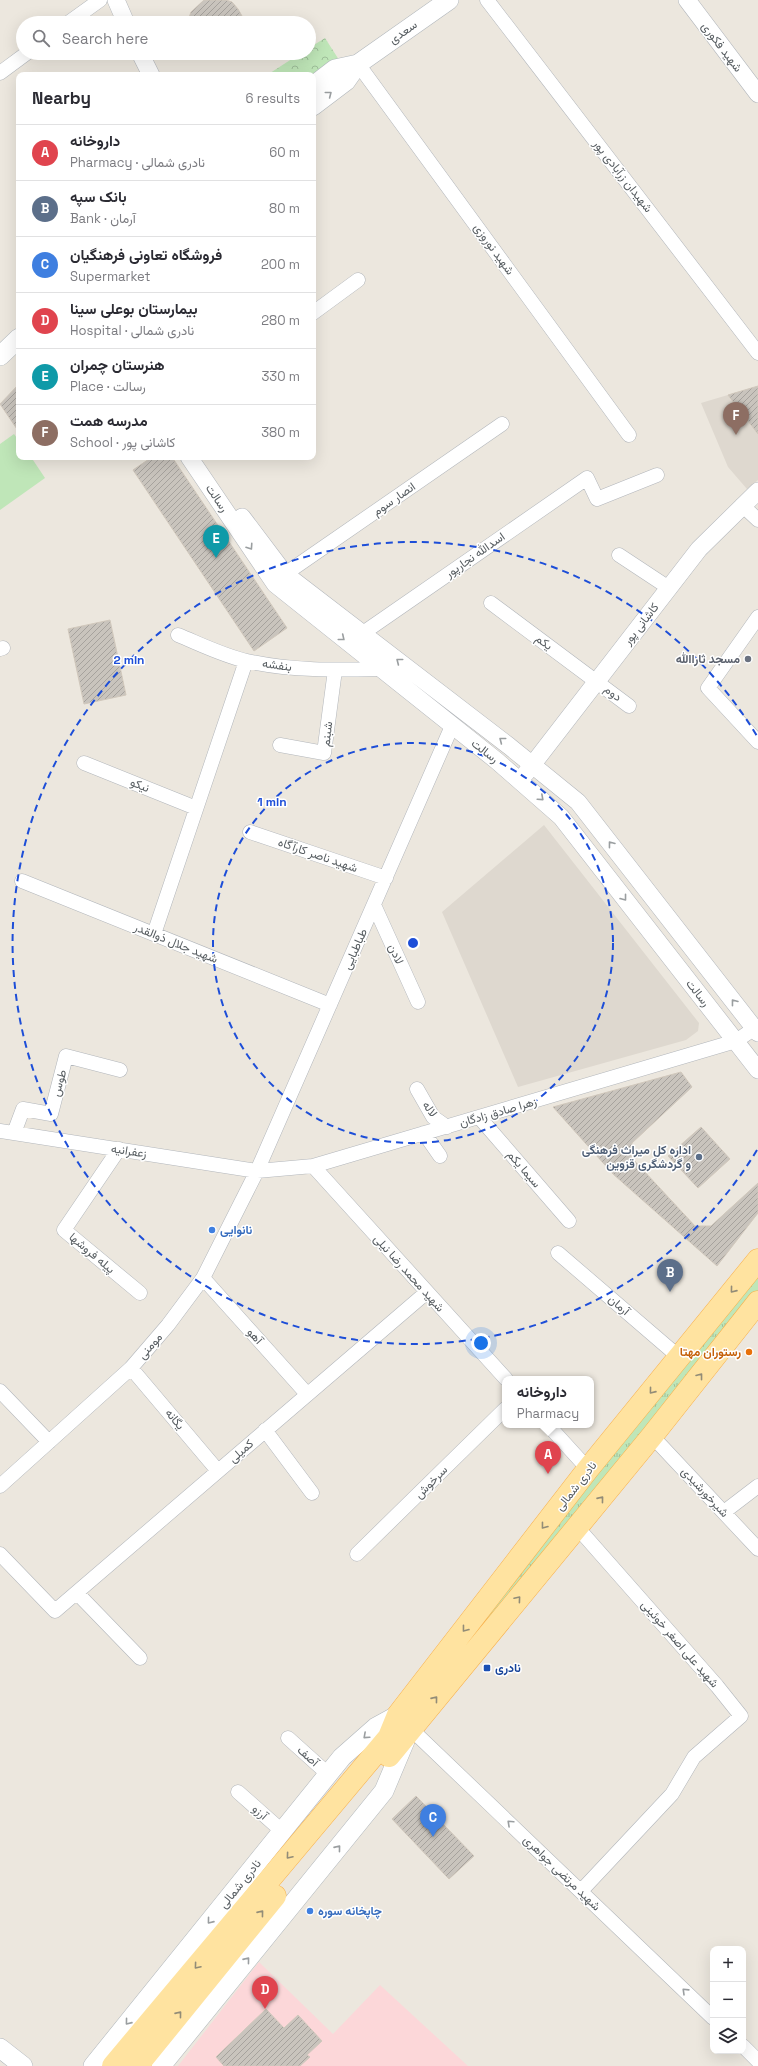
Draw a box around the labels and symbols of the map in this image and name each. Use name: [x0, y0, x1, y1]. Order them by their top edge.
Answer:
street label: سعدی: [386, 17, 420, 47]
street label: شهید فکوری: [698, 19, 746, 75]
one-way arrow: [325, 91, 332, 98]
street label: شهیدان زرآبادی پور: [589, 136, 656, 216]
street label: شهید نوروزی: [470, 220, 518, 278]
pin: F: [723, 402, 749, 435]
street label: انصار سوم: [369, 478, 419, 520]
street label: رسالت: [202, 481, 232, 515]
pin: E: [203, 525, 229, 558]
street label: اسدالله نجارپور: [441, 529, 508, 582]
one-way arrow: [245, 543, 252, 550]
street label: کاشانی پور: [619, 600, 662, 649]
street label: یکم: [532, 630, 556, 654]
one-way arrow: [337, 633, 344, 640]
place label: مسجد ثاراالله: [676, 651, 740, 667]
text: 2 min: [113, 652, 145, 668]
marker: مسجد ثاراالله: [743, 654, 753, 664]
street label: بنفشه: [261, 655, 293, 675]
one-way arrow: [397, 658, 404, 665]
street label: دوم: [601, 681, 625, 705]
street label: شبنم: [318, 720, 336, 748]
street label: رسالت: [468, 735, 502, 767]
one-way arrow: [499, 738, 506, 745]
street label: نیکو: [128, 774, 152, 796]
text: 1 min: [257, 794, 287, 810]
one-way arrow: [536, 794, 544, 801]
street label: شهید ناصر کارآگاه: [276, 834, 360, 876]
one-way arrow: [609, 842, 616, 849]
one-way arrow: [620, 893, 627, 900]
street label: شهید جلال ذوالقدر: [131, 919, 220, 967]
street label: طباطبایی: [339, 926, 371, 972]
centre of rings: [406, 936, 420, 950]
street label: لادن: [384, 941, 408, 967]
street label: رسالت: [682, 976, 714, 1010]
one-way arrow: [732, 1000, 739, 1007]
street label: طوس: [48, 1068, 70, 1098]
street label: زهرا صادق زادگان: [457, 1093, 539, 1131]
street label: لاله: [419, 1098, 441, 1120]
street label: زعفرانیه: [110, 1140, 148, 1162]
place label: اداره کل میراث فرهنگی و گردشگری قزوین: [582, 1142, 691, 1172]
street label: سیما یکم: [503, 1147, 545, 1191]
marker: اداره کل میراث فرهنگی و گردشگری قزوین: [694, 1152, 704, 1162]
place label: نانوایی: [220, 1222, 253, 1238]
marker: نانوایی: [207, 1225, 217, 1235]
street label: پیله فروشها: [66, 1229, 118, 1277]
street label: شهید محمد رضا نیلی: [370, 1231, 448, 1315]
pin: B: [657, 1259, 683, 1292]
one-way arrow: [731, 1286, 738, 1293]
street label: آرمان: [605, 1291, 634, 1320]
street label: آهو: [244, 1325, 267, 1348]
street label: مومنی: [134, 1329, 166, 1363]
your location: [471, 1333, 491, 1353]
place label: رستوران مهتا: [680, 1344, 741, 1360]
marker: رستوران مهتا: [744, 1347, 754, 1357]
one-way arrow: [695, 1373, 702, 1380]
one-way arrow: [649, 1387, 656, 1394]
street label: یگانه: [162, 1405, 189, 1433]
street label: کمیلی: [225, 1436, 257, 1466]
pin: A: [535, 1441, 561, 1474]
street label: نادری شمالی: [552, 1458, 600, 1514]
street label: سرخوش: [411, 1462, 451, 1502]
street label: شیرخورشیدی: [678, 1463, 732, 1521]
one-way arrow: [596, 1496, 603, 1503]
one-way arrow: [542, 1521, 549, 1528]
one-way arrow: [513, 1596, 520, 1603]
street label: شهید علی اصغر خوئینی: [638, 1597, 722, 1691]
one-way arrow: [463, 1624, 470, 1631]
place label: نادری: [495, 1660, 521, 1676]
marker: نادری: [482, 1663, 492, 1673]
one-way arrow: [431, 1697, 438, 1704]
one-way arrow: [363, 1732, 371, 1739]
street label: آصف: [294, 1742, 323, 1771]
street label: آرزو: [249, 1801, 272, 1824]
pin: C: [420, 1804, 446, 1837]
one-way arrow: [507, 1821, 515, 1828]
street label: شهید مرتضی جواهری: [520, 1832, 604, 1914]
one-way arrow: [333, 1845, 340, 1853]
one-way arrow: [287, 1851, 294, 1859]
street label: نادری شمالی: [215, 1856, 265, 1912]
place label: چاپخانه سوره: [318, 1903, 382, 1919]
marker: چاپخانه سوره: [305, 1906, 315, 1916]
one-way arrow: [257, 1911, 264, 1918]
one-way arrow: [207, 1916, 214, 1923]
one-way arrow: [243, 1957, 250, 1964]
one-way arrow: [194, 1961, 201, 1969]
pin: D: [252, 1976, 278, 2009]
one-way arrow: [682, 1988, 690, 1996]
one-way arrow: [175, 2011, 182, 2019]
one-way arrow: [126, 2017, 133, 2024]

